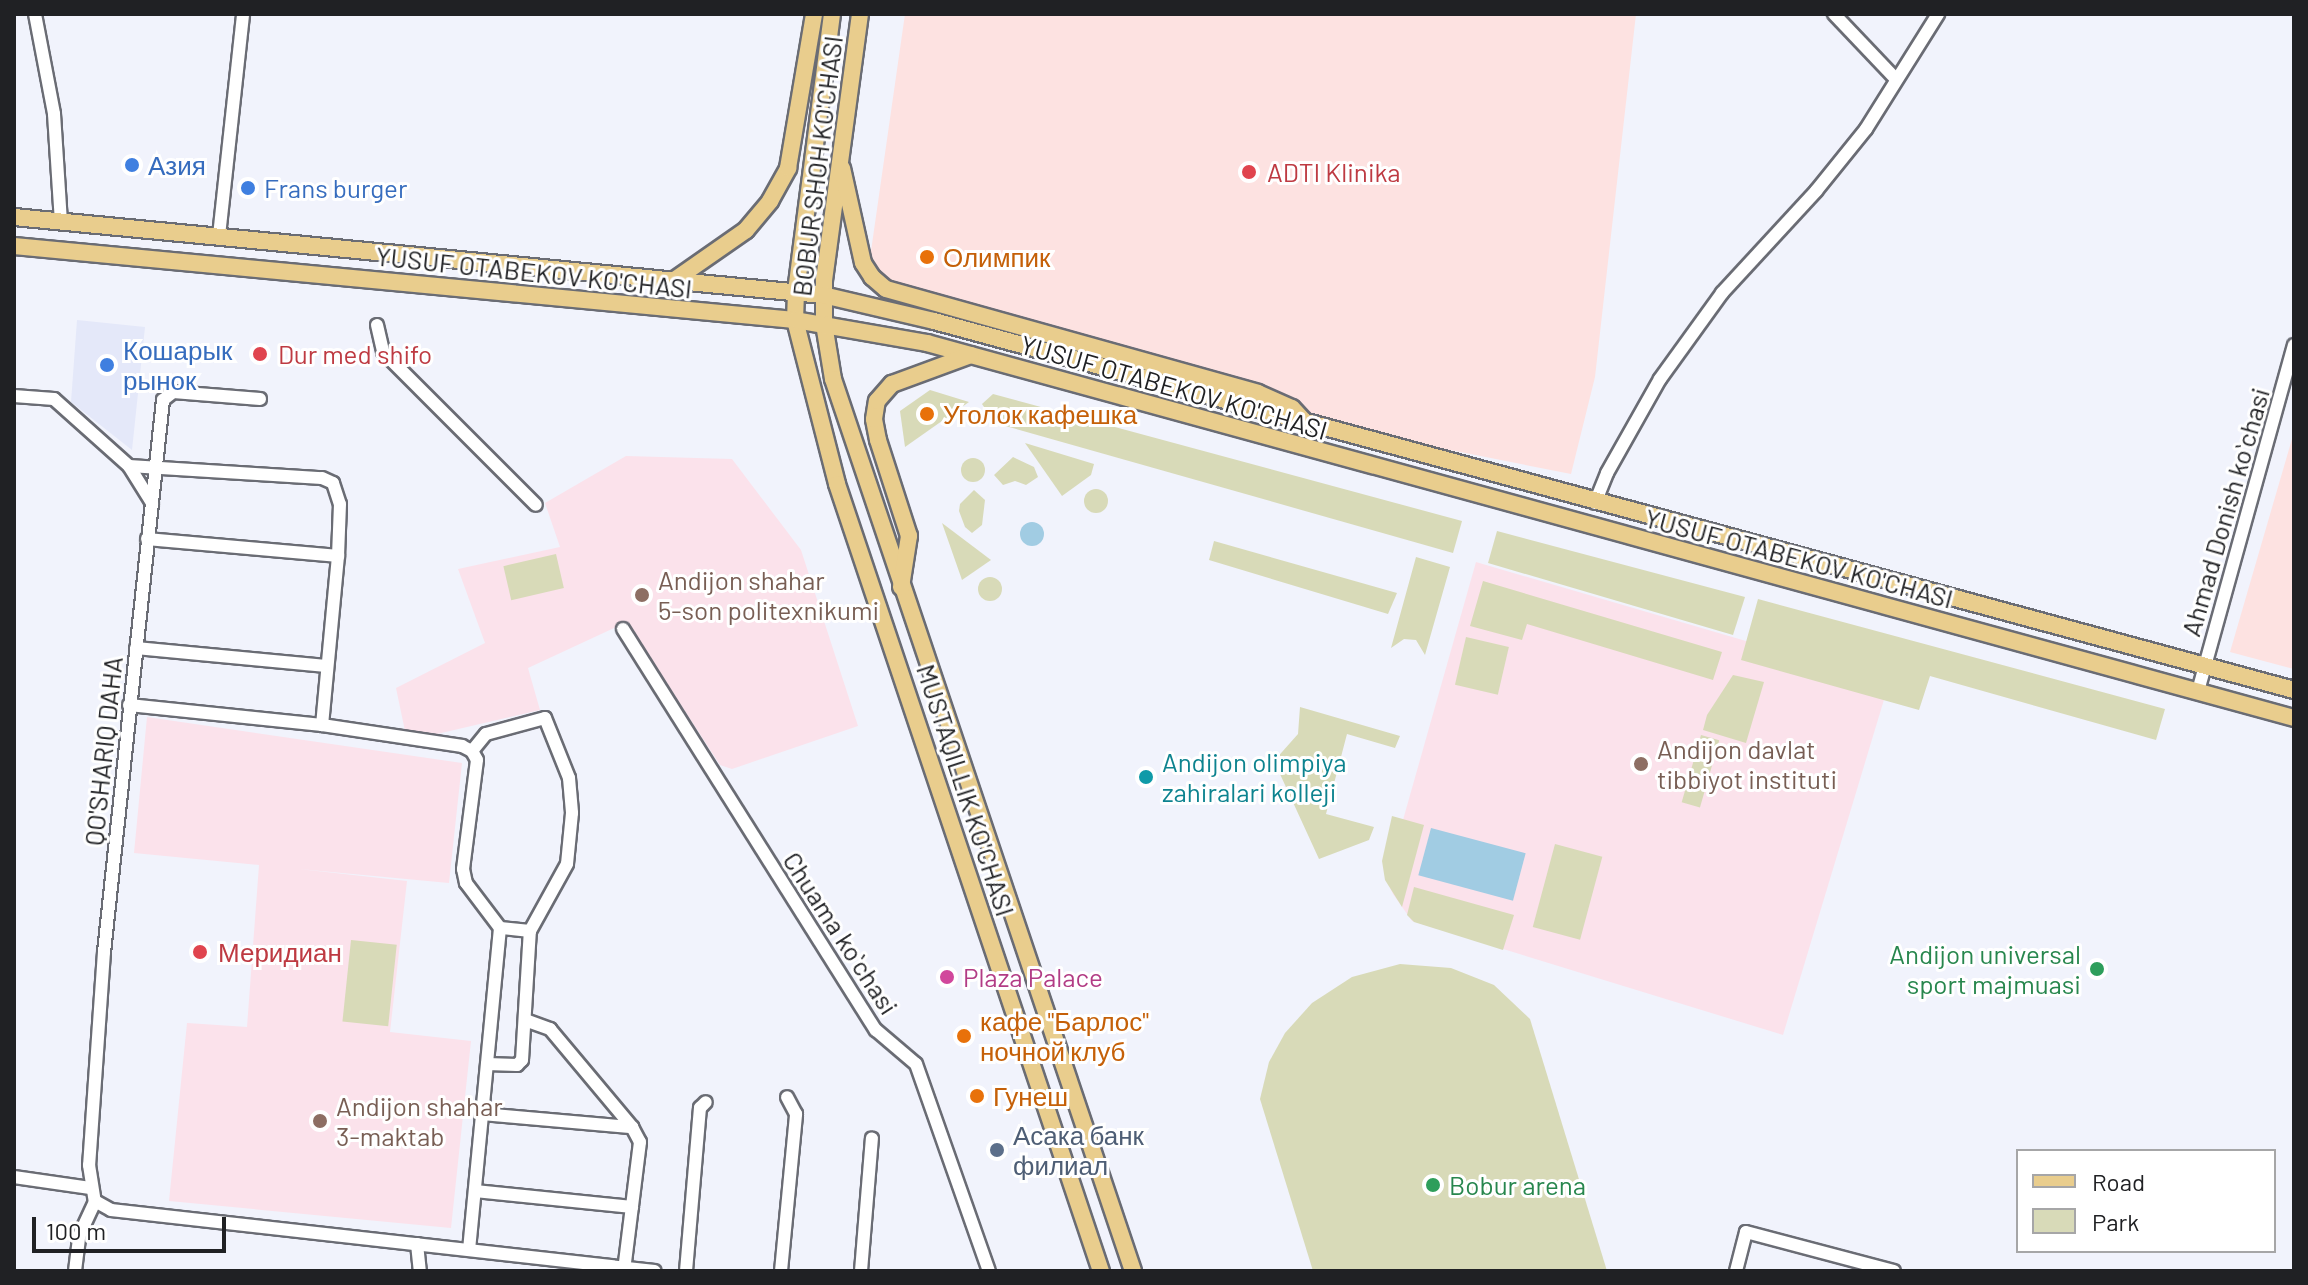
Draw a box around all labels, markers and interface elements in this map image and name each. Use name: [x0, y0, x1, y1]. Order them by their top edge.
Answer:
street label: BOBUR SHOH KO'CHASI: [786, 34, 848, 298]
place label: Азия: [148, 149, 206, 181]
marker: Азия: [123, 156, 141, 174]
place label: ADTI Klinika: [1267, 156, 1401, 188]
marker: ADTI Klinika: [1238, 161, 1260, 183]
place label: Frans burger: [264, 172, 407, 204]
marker: Frans burger: [239, 179, 257, 197]
street label: YUSUF OTABEKOV KO'CHASI: [374, 240, 694, 304]
place label: Олимпик: [943, 241, 1050, 273]
marker: Олимпик: [918, 248, 936, 266]
street label: YUSUF OTABEKOV KO'CHASI: [1017, 328, 1331, 446]
place label: Кошарык рынок: [123, 334, 232, 396]
place label: Dur med shifo: [278, 338, 432, 370]
marker: Dur med shifo: [249, 343, 271, 365]
marker: Кошарык рынок: [98, 356, 116, 374]
street label: Ahmad Donish koʻchasi: [2175, 384, 2275, 640]
place label: Уголок кафешка: [943, 398, 1137, 430]
marker: Уголок кафешка: [918, 405, 936, 423]
street label: YUSUF OTABEKOV KO'CHASI: [1642, 502, 1956, 614]
place label: Andijon shahar 5-son politexnikumi: [658, 564, 879, 626]
marker: Andijon shahar 5-son politexnikumi: [633, 586, 651, 604]
street label: QO'SHARIQ DAHA: [78, 655, 128, 847]
street label: MUSTAQILLIK KO'CHASI: [911, 660, 1021, 920]
place label: Andijon davlat tibbiyot instituti: [1657, 733, 1837, 794]
place label: Andijon olimpiya zahiralari kolleji: [1162, 746, 1346, 808]
marker: Andijon davlat tibbiyot instituti: [1632, 755, 1650, 773]
marker: Andijon olimpiya zahiralari kolleji: [1137, 768, 1155, 786]
street label: Chuama koʻchasi: [777, 846, 905, 1020]
place label: Меридиан: [218, 936, 342, 968]
place label: Andijon universal sport majmuasi: [1889, 938, 2081, 1000]
marker: Меридиан: [189, 941, 211, 963]
marker: Andijon universal sport majmuasi: [2088, 960, 2106, 978]
place label: Plaza Palace: [963, 961, 1103, 993]
marker: Plaza Palace: [938, 968, 956, 986]
place label: кафе "Барлос" ночной клуб: [980, 1005, 1149, 1066]
marker: кафе "Барлос" ночной клуб: [955, 1027, 973, 1045]
place label: Гунеш: [993, 1080, 1068, 1112]
marker: Гунеш: [968, 1087, 986, 1105]
place label: Andijon shahar 3-maktab: [336, 1090, 503, 1152]
marker: Andijon shahar 3-maktab: [311, 1112, 329, 1130]
place label: Асака банк филиал: [1013, 1119, 1144, 1180]
marker: Асака банк филиал: [988, 1141, 1006, 1159]
legend: [2016, 1149, 2276, 1253]
text: Road: [2092, 1167, 2145, 1196]
place label: Bobur arena: [1449, 1169, 1586, 1201]
marker: Bobur arena: [1424, 1176, 1442, 1194]
scale bar: [36, 1201, 230, 1251]
text: Park: [2092, 1207, 2139, 1236]
text: 100 m: [46, 1216, 106, 1245]

